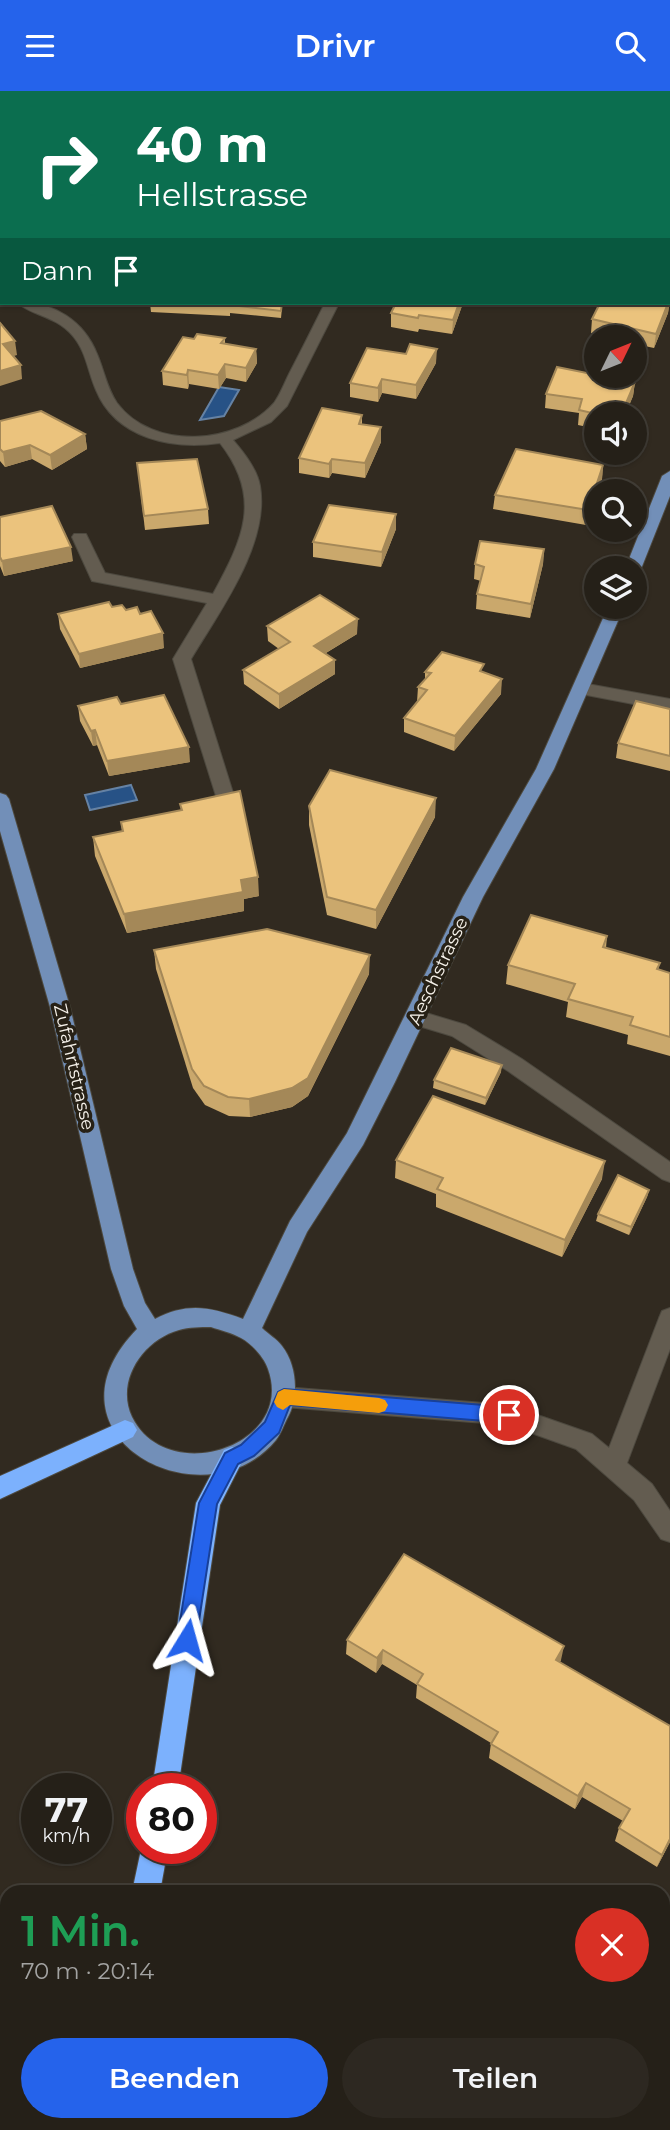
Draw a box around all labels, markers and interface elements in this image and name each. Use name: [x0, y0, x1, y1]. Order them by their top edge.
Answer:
text: Drivr: [295, 26, 375, 65]
icon: menu: [21, 27, 59, 65]
icon: search: [611, 27, 649, 65]
text: 40 m: [136, 115, 268, 174]
icon: right: [21, 119, 112, 210]
text: Hellstrasse: [136, 175, 308, 214]
icon: arrive: [107, 252, 145, 290]
text: Dann: [21, 255, 93, 287]
north arrow: [584, 325, 648, 389]
map controls: [584, 325, 647, 619]
button: sound: [584, 402, 647, 465]
button: search: [584, 479, 647, 542]
button: layers: [584, 556, 647, 619]
street label: Aeschstrasse: [403, 914, 473, 1028]
street label: Zufahrtstrasse: [49, 1002, 99, 1132]
pin: [479, 1385, 539, 1445]
icon: arrive: [490, 1396, 528, 1434]
position arrow: [150, 1603, 224, 1677]
speed limit sign: 80: [126, 1773, 217, 1864]
text: 77: [45, 1788, 88, 1831]
text: km/h: [42, 1825, 91, 1847]
text: 1 Min.: [21, 1905, 140, 1957]
button: close: [575, 1908, 649, 1982]
text: 70 m · 20:14: [21, 1957, 154, 1985]
button: Beenden: [21, 2038, 328, 2118]
button: Teilen: [342, 2038, 649, 2118]

